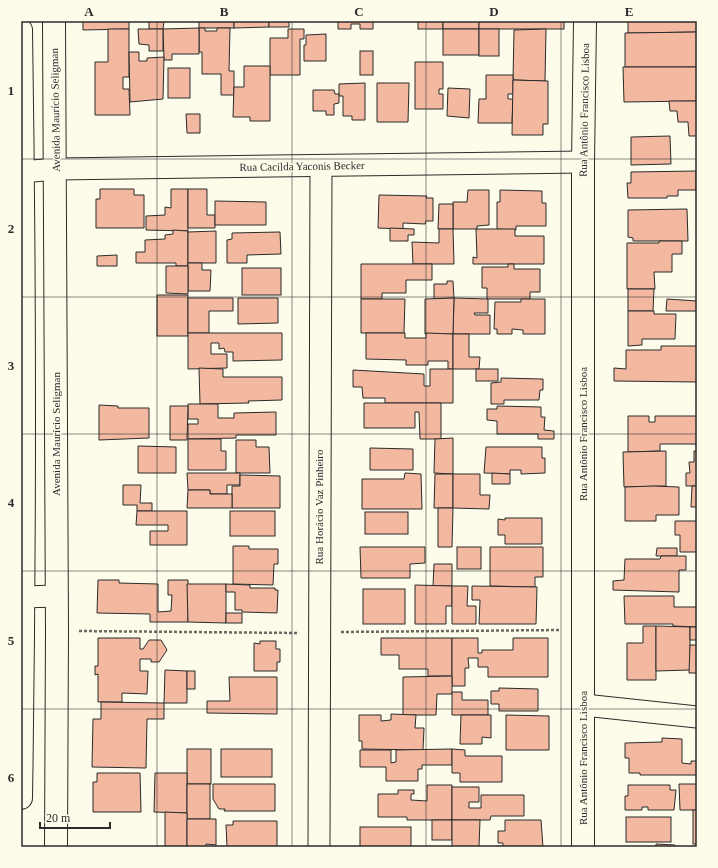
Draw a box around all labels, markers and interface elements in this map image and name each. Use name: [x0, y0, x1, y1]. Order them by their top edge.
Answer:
text: A: [84, 4, 94, 19]
text: B: [220, 4, 229, 19]
text: C: [354, 4, 364, 19]
text: D: [489, 4, 499, 19]
text: E: [625, 4, 633, 19]
street label: Rua Antônio Francisco Lisboa: [577, 43, 591, 177]
street label: Avenida Maurício Seligman: [48, 47, 62, 172]
text: 1: [8, 83, 14, 98]
street label: Rua Cacilda Yaconis Becker: [239, 159, 365, 173]
text: 2: [8, 221, 14, 236]
text: 3: [8, 358, 15, 373]
street label: Rua Antônio Francisco Lisboa: [577, 367, 589, 501]
street label: Avenida Maurício Seligman: [50, 372, 62, 496]
street label: Rua Horácio Vaz Pinheiro: [313, 449, 325, 564]
text: 4: [8, 495, 15, 510]
text: 5: [8, 633, 15, 648]
street label: Rua Antônio Francisco Lisboa: [577, 691, 589, 825]
text: 6: [8, 770, 15, 785]
scale bar: [40, 804, 110, 830]
text: 20 m: [46, 811, 71, 825]

